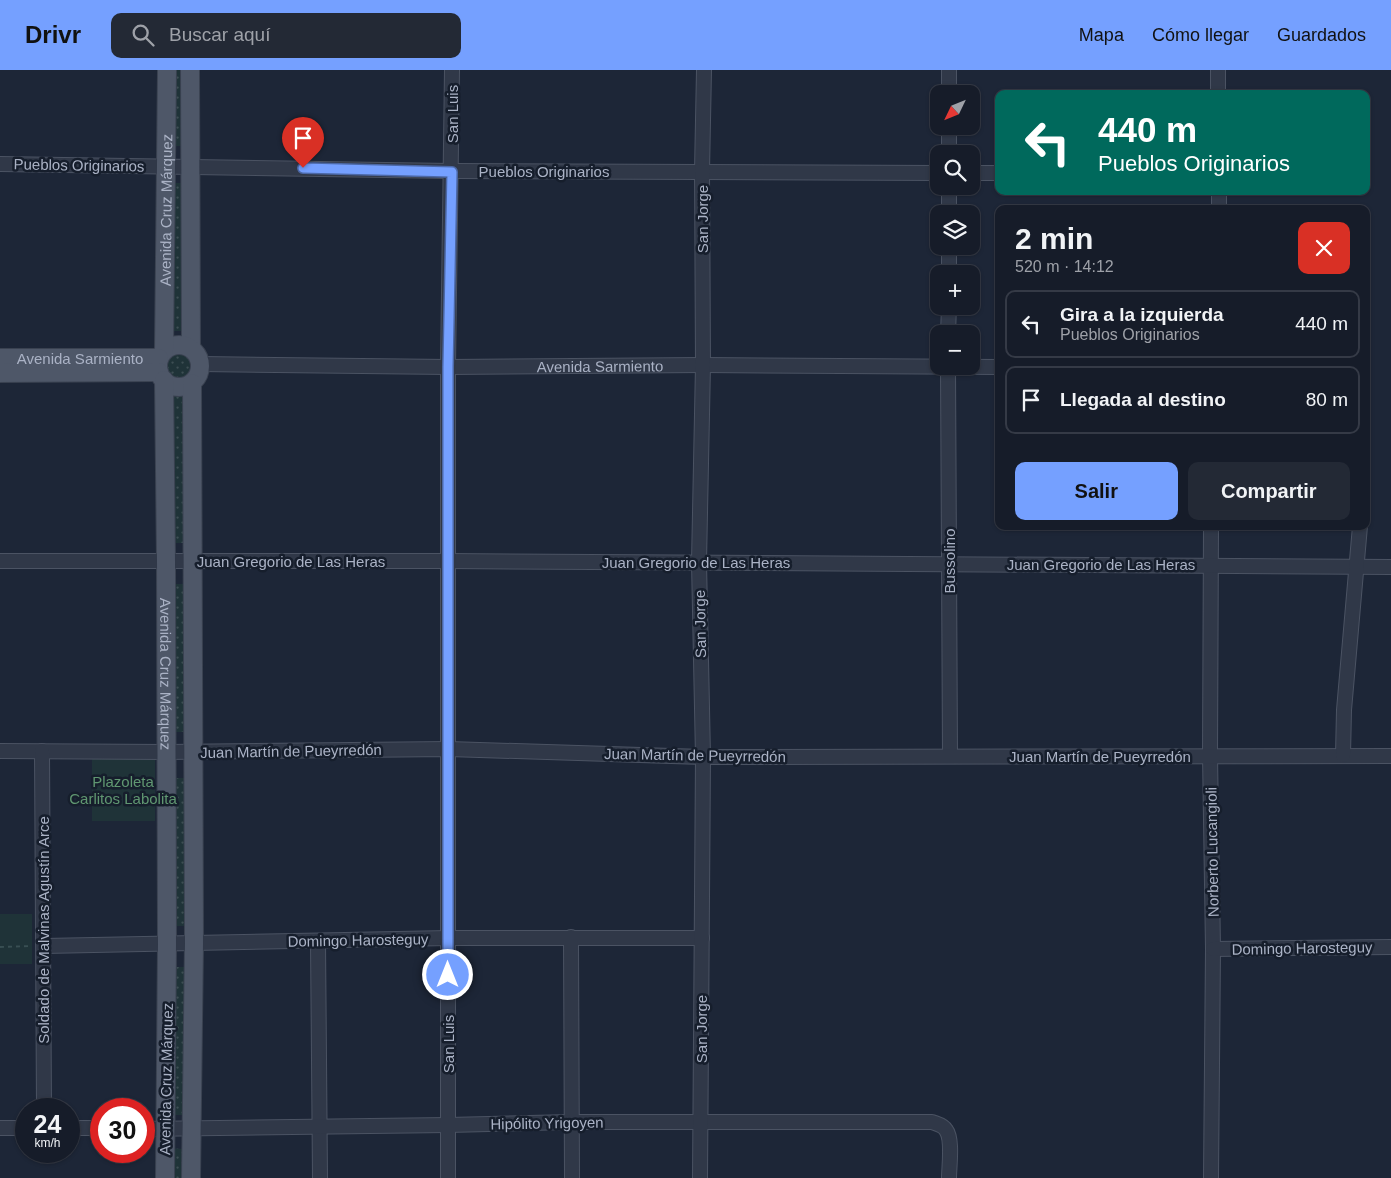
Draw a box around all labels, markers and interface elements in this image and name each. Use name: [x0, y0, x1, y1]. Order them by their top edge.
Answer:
search box: [111, 13, 461, 58]
text: Drivr: [25, 21, 81, 48]
icon: search: [129, 21, 157, 49]
text: Buscar aquí: [169, 24, 270, 45]
text: Mapa: [1079, 25, 1124, 45]
text: Cómo llegar: [1152, 25, 1249, 45]
text: Guardados: [1277, 25, 1366, 45]
street label: San Luis: [444, 85, 461, 143]
north arrow: [930, 85, 980, 135]
map controls: [930, 85, 980, 375]
icon: left: [1015, 110, 1080, 175]
text: 440 m: [1098, 110, 1197, 149]
pin: [282, 117, 324, 168]
icon: arrive: [289, 124, 317, 152]
street label: Avenida Cruz Márquez: [156, 134, 175, 286]
button: search: [930, 145, 980, 195]
text: Pueblos Originarios: [1098, 151, 1290, 176]
street label: Pueblos Originarios: [13, 155, 145, 175]
street label: Pueblos Originarios: [479, 163, 609, 180]
street label: San Jorge: [694, 185, 711, 253]
button: layers: [930, 205, 980, 255]
text: 2 min: [1015, 222, 1093, 255]
button: close: [1298, 222, 1350, 274]
text: 520 m · 14:12: [1015, 258, 1114, 275]
button: +: [930, 265, 980, 315]
text: Gira a la izquierda: [1060, 304, 1224, 325]
icon: left: [1017, 310, 1045, 338]
text: 440 m: [1295, 313, 1348, 334]
button: −: [930, 325, 980, 375]
text: Pueblos Originarios: [1060, 326, 1200, 343]
street label: Avenida Sarmiento: [17, 350, 143, 367]
street label: Avenida Sarmiento: [537, 357, 663, 375]
icon: arrive: [1017, 386, 1045, 414]
text: Llegada al destino: [1060, 389, 1226, 410]
text: 80 m: [1306, 389, 1348, 410]
button: Salir: [1015, 462, 1178, 520]
button: Compartir: [1188, 462, 1350, 520]
street label: Bussolino: [941, 528, 958, 594]
street label: Juan Gregorio de Las Heras: [197, 553, 385, 570]
street label: Juan Gregorio de Las Heras: [602, 554, 790, 571]
street label: Juan Gregorio de Las Heras: [1007, 556, 1195, 573]
street label: San Jorge: [691, 590, 709, 658]
street label: Avenida Cruz Márquez: [158, 598, 175, 750]
street label: Juan Martín de Pueyrredón: [200, 741, 382, 761]
street label: Juan Martín de Pueyrredón: [604, 745, 786, 765]
street label: Juan Martín de Pueyrredón: [1009, 748, 1191, 765]
park label: Plazoleta Carlitos Labolita: [69, 773, 177, 807]
street label: Norberto Lucangioli: [1202, 787, 1222, 917]
street label: Soldado de Malvinas Agustín Arce: [35, 816, 52, 1044]
street label: Domingo Harosteguy: [287, 930, 429, 950]
street label: Domingo Harosteguy: [1231, 938, 1373, 958]
position arrow: [421, 948, 473, 1000]
street label: San Jorge: [693, 995, 710, 1063]
street label: Avenida Cruz Márquez: [156, 1003, 176, 1155]
street label: San Luis: [440, 1015, 457, 1073]
speed limit sign: 30: [90, 1098, 155, 1163]
text: 24: [34, 1110, 61, 1138]
street label: Hipólito Yrigoyen: [490, 1114, 604, 1132]
text: km/h: [34, 1136, 61, 1150]

